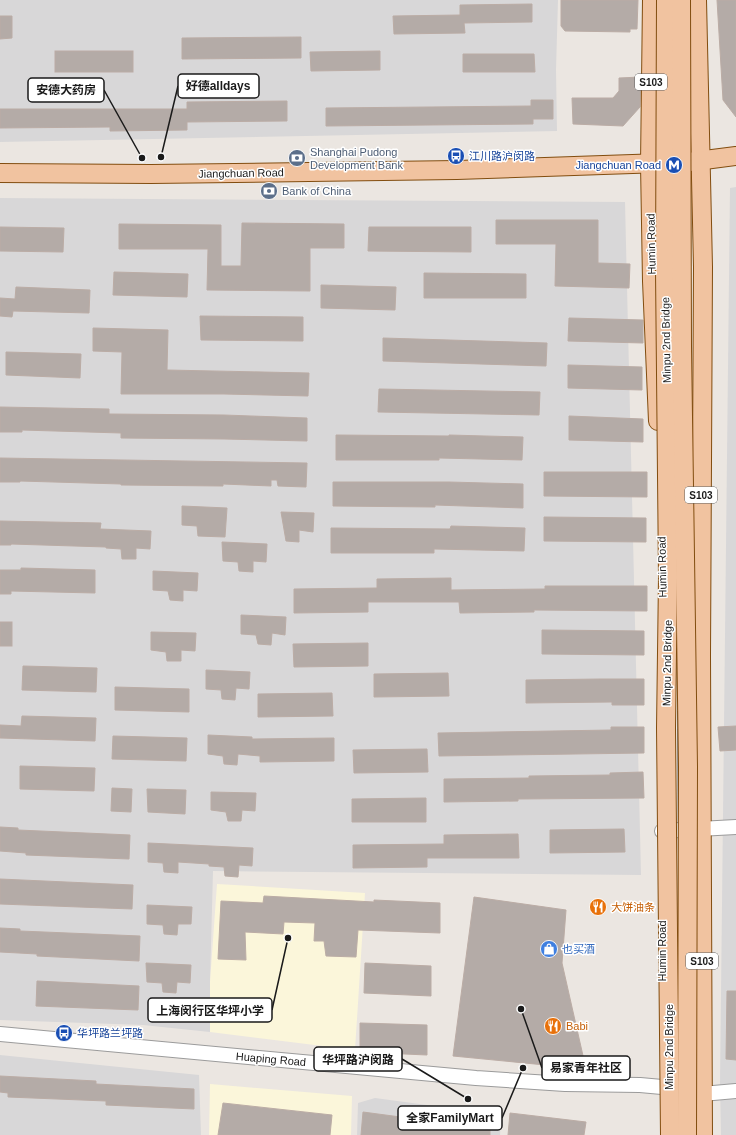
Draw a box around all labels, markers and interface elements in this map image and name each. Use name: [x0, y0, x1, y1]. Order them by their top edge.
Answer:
callout: 好德alldays: [178, 74, 259, 98]
road number: S103: [635, 74, 667, 90]
callout: 安德大药房: [28, 78, 104, 102]
text: 好德alldays: [186, 79, 251, 93]
text: 安德大药房: [36, 83, 96, 97]
place label: Shanghai Pudong Development Bank: [310, 146, 403, 171]
bus stop icon: 江川路沪闵路: [446, 146, 466, 166]
bank icon: Shanghai Pudong Development Bank: [287, 148, 307, 168]
place label: 江川路沪闵路: [469, 150, 535, 162]
metro station icon: Jiangchuan Road: [664, 155, 684, 175]
place label: Jiangchuan Road: [575, 159, 661, 171]
street label: Jiangchuan Road: [198, 166, 284, 180]
bank icon: Bank of China: [259, 181, 279, 201]
place label: Bank of China: [282, 185, 352, 197]
street label: Humin Road: [644, 213, 658, 275]
street label: Minpu 2nd Bridge: [659, 297, 673, 383]
road number: S103: [685, 487, 717, 503]
street label: Humin Road: [655, 536, 669, 598]
street label: Minpu 2nd Bridge: [660, 620, 674, 706]
restaurant icon: 大饼油条: [588, 897, 608, 917]
place label: 大饼油条: [611, 901, 655, 913]
street label: Humin Road: [656, 920, 668, 982]
shop icon: 也买酒: [539, 939, 559, 959]
place label: 也买酒: [562, 943, 595, 955]
road number: S103: [686, 953, 718, 969]
callout: 上海闵行区华坪小学: [148, 998, 272, 1022]
text: 上海闵行区华坪小学: [156, 1004, 264, 1018]
street label: Minpu 2nd Bridge: [663, 1004, 675, 1090]
restaurant icon: Babi: [543, 1016, 563, 1036]
place label: Babi: [566, 1020, 588, 1032]
bus stop icon: 华坪路兰坪路: [54, 1023, 74, 1043]
place label: 华坪路兰坪路: [77, 1027, 143, 1039]
callout: 华坪路沪闵路: [314, 1047, 402, 1071]
street label: Huaping Road: [235, 1050, 307, 1068]
text: 华坪路沪闵路: [322, 1053, 394, 1067]
callout: 易家青年社区: [542, 1056, 630, 1080]
text: 易家青年社区: [550, 1061, 622, 1075]
callout: 全家FamilyMart: [398, 1106, 502, 1130]
text: 全家FamilyMart: [406, 1111, 494, 1125]

